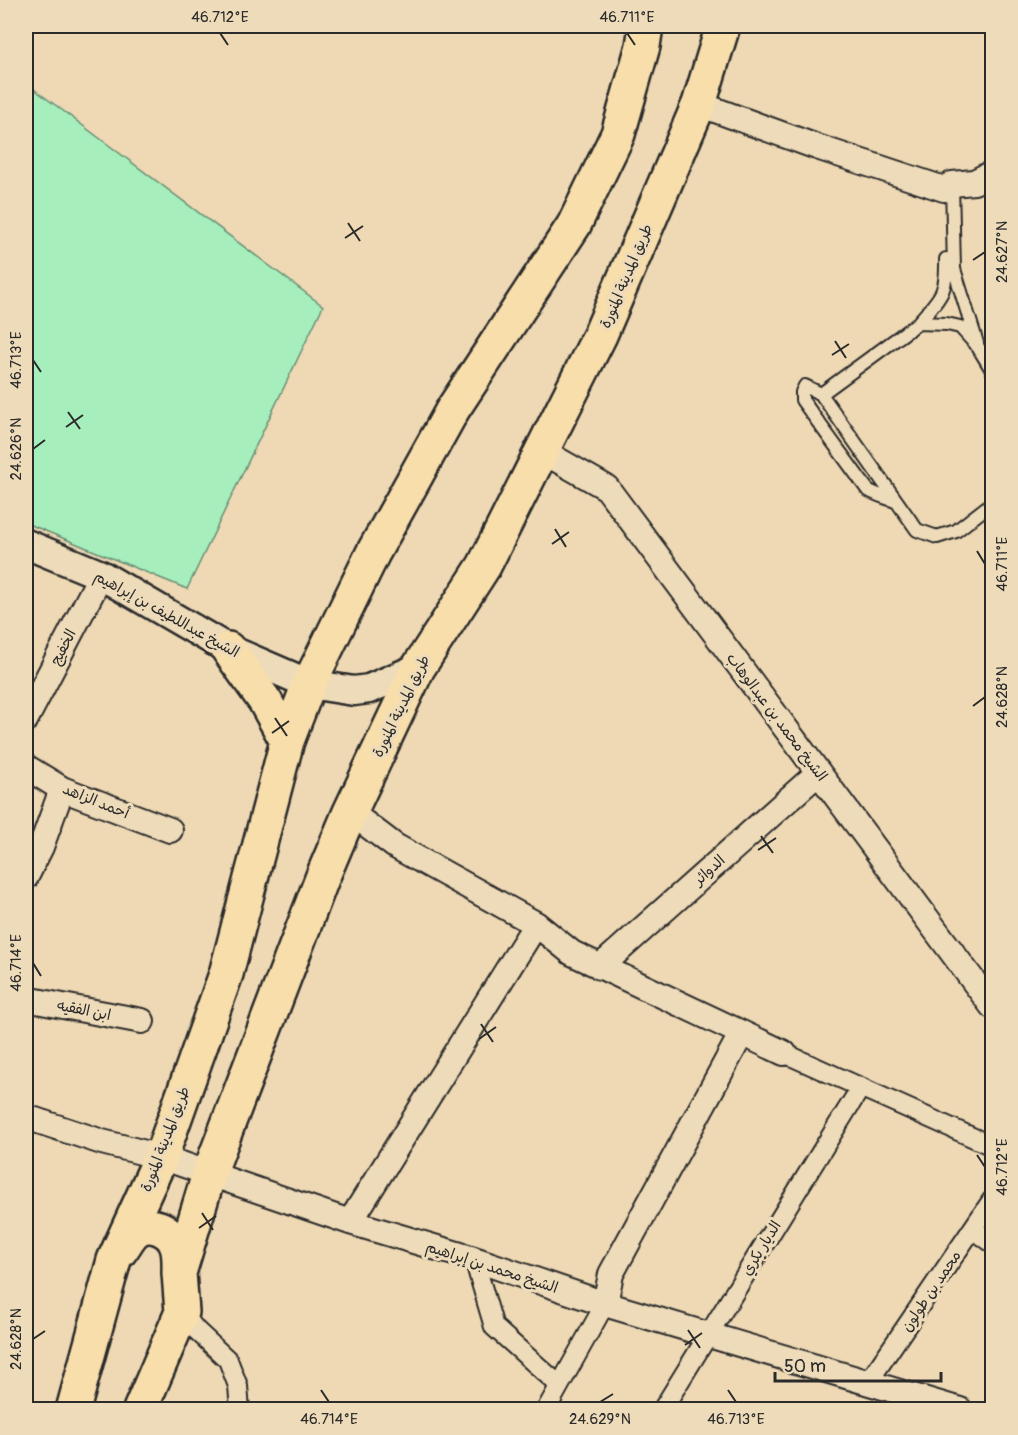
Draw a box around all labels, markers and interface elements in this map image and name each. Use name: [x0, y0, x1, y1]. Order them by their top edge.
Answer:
text: 46.712°E: [191, 8, 249, 27]
text: 46.711°E: [600, 8, 655, 27]
street label: طريق المدينة المنورة: [596, 221, 657, 331]
text: 24.627°N: [993, 221, 1012, 283]
text: 46.713°E: [7, 331, 26, 389]
text: 24.626°N: [7, 418, 26, 480]
text: 46.711°E: [993, 536, 1012, 591]
street label: الشيخ عبداللطيف بن إبراهيم: [90, 567, 243, 664]
street label: الخفيج: [46, 626, 81, 668]
street label: الشيخ محمد بن عبدالوهاب: [722, 649, 831, 785]
street label: طريق المدينة المنورة: [368, 652, 434, 760]
text: 24.628°N: [993, 666, 1012, 728]
street label: أحمد الزاهد: [60, 779, 132, 824]
street label: الدوائر: [688, 851, 729, 891]
text: 46.714°E: [7, 934, 26, 992]
street label: ابن الفقيه: [55, 996, 113, 1025]
street label: طريق المدينة المنورة: [137, 1084, 194, 1195]
text: 46.712°E: [993, 1138, 1012, 1196]
street label: الديار بكري: [737, 1217, 786, 1280]
street label: الشيخ محمد بن إبراهيم: [423, 1237, 560, 1300]
street label: محمد بن طولون: [897, 1247, 966, 1336]
text: 24.628°N: [7, 1308, 26, 1370]
scale bar: [775, 1345, 942, 1383]
text: 50 m: [784, 1355, 826, 1378]
text: 46.714°E: [300, 1410, 358, 1429]
text: 24.629°N: [569, 1410, 631, 1429]
text: 46.713°E: [707, 1410, 765, 1429]

